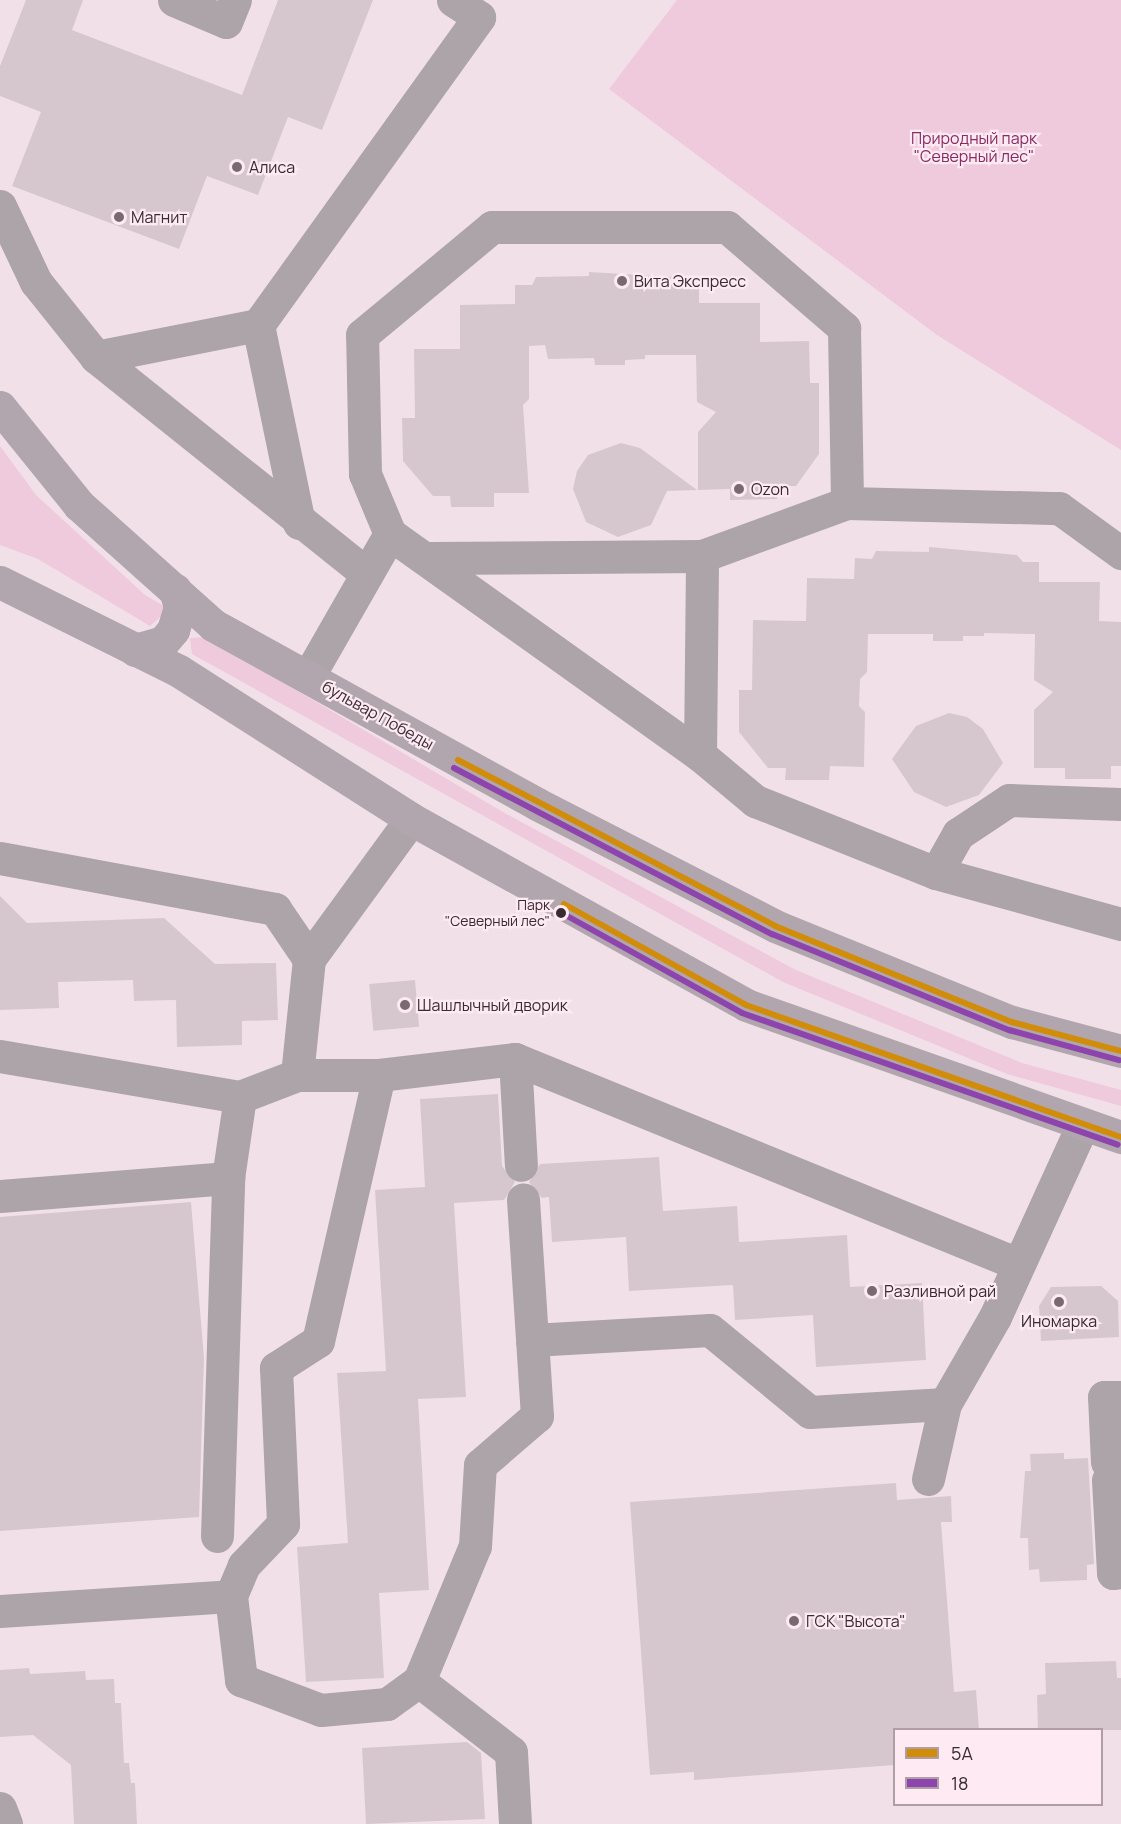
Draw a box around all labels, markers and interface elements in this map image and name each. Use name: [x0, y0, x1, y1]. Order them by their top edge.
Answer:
park label: Природный парк "Северный лес": [911, 128, 1037, 166]
place label: Алиса: [249, 157, 295, 177]
marker: Алиса: [230, 160, 244, 174]
place label: Магнит: [131, 207, 187, 227]
marker: Магнит: [112, 210, 126, 224]
place label: Вита Экспресс: [634, 271, 746, 291]
marker: Вита Экспресс: [615, 274, 629, 288]
place label: Ozon: [751, 479, 789, 499]
marker: Ozon: [732, 482, 746, 496]
street label: бульвар Победы: [319, 676, 437, 754]
place label: Парк "Северный лес": [445, 897, 550, 930]
marker: Парк "Северный лес": [555, 907, 567, 919]
place label: Шашлычный дворик: [417, 995, 568, 1015]
marker: Шашлычный дворик: [398, 998, 412, 1012]
place label: Разливной рай: [884, 1281, 996, 1301]
marker: Разливной рай: [865, 1284, 879, 1298]
marker: Иномарка: [1052, 1295, 1066, 1309]
place label: Иномарка: [1021, 1311, 1097, 1331]
place label: ГСК "Высота": [806, 1611, 906, 1631]
marker: ГСК "Высота": [787, 1614, 801, 1628]
legend: [893, 1728, 1103, 1806]
text: 5А: [951, 1741, 973, 1765]
text: 18: [951, 1771, 968, 1795]

